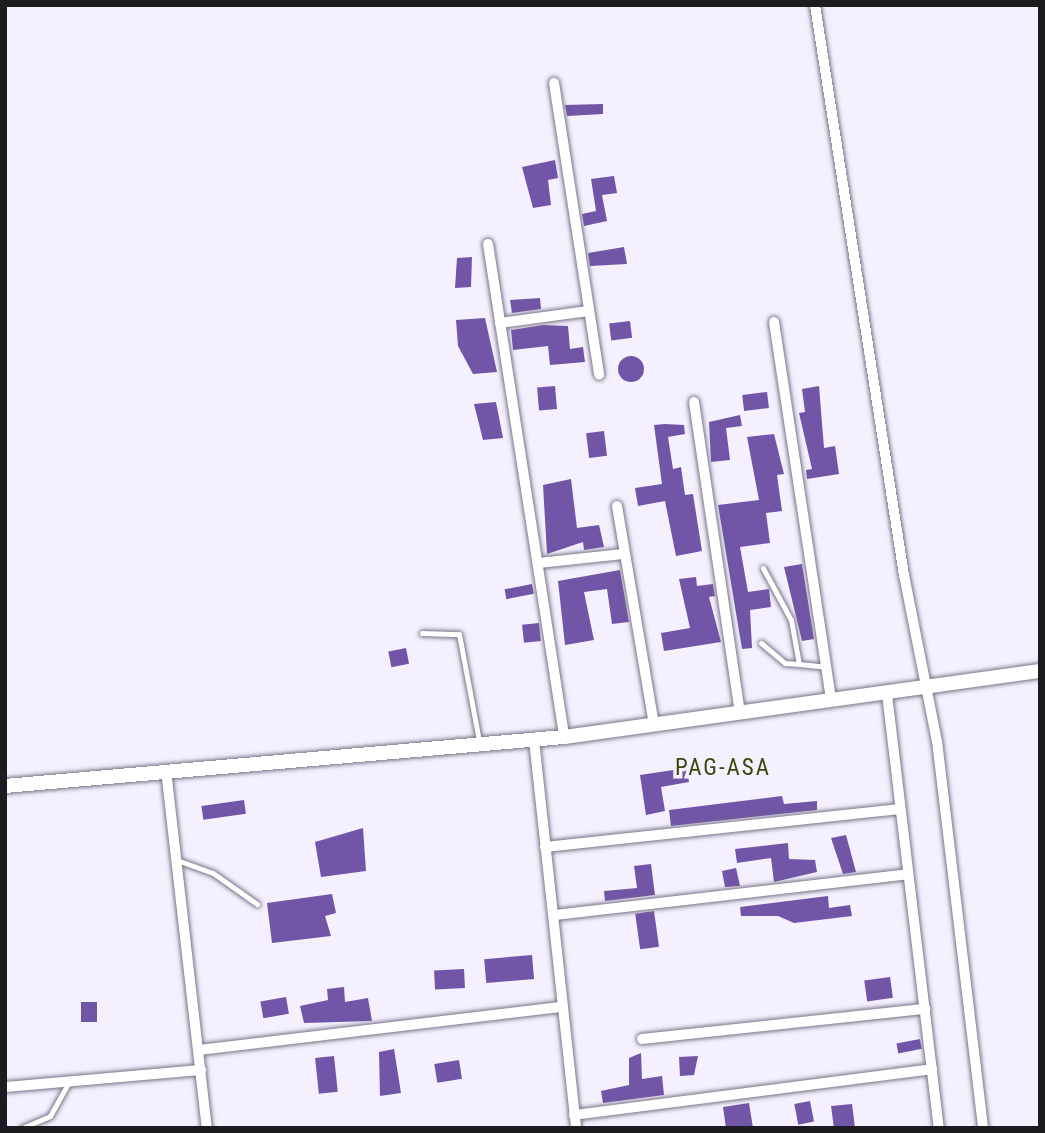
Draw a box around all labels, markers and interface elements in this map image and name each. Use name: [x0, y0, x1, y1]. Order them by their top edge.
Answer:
district label: PAG-ASA: [676, 754, 770, 782]

